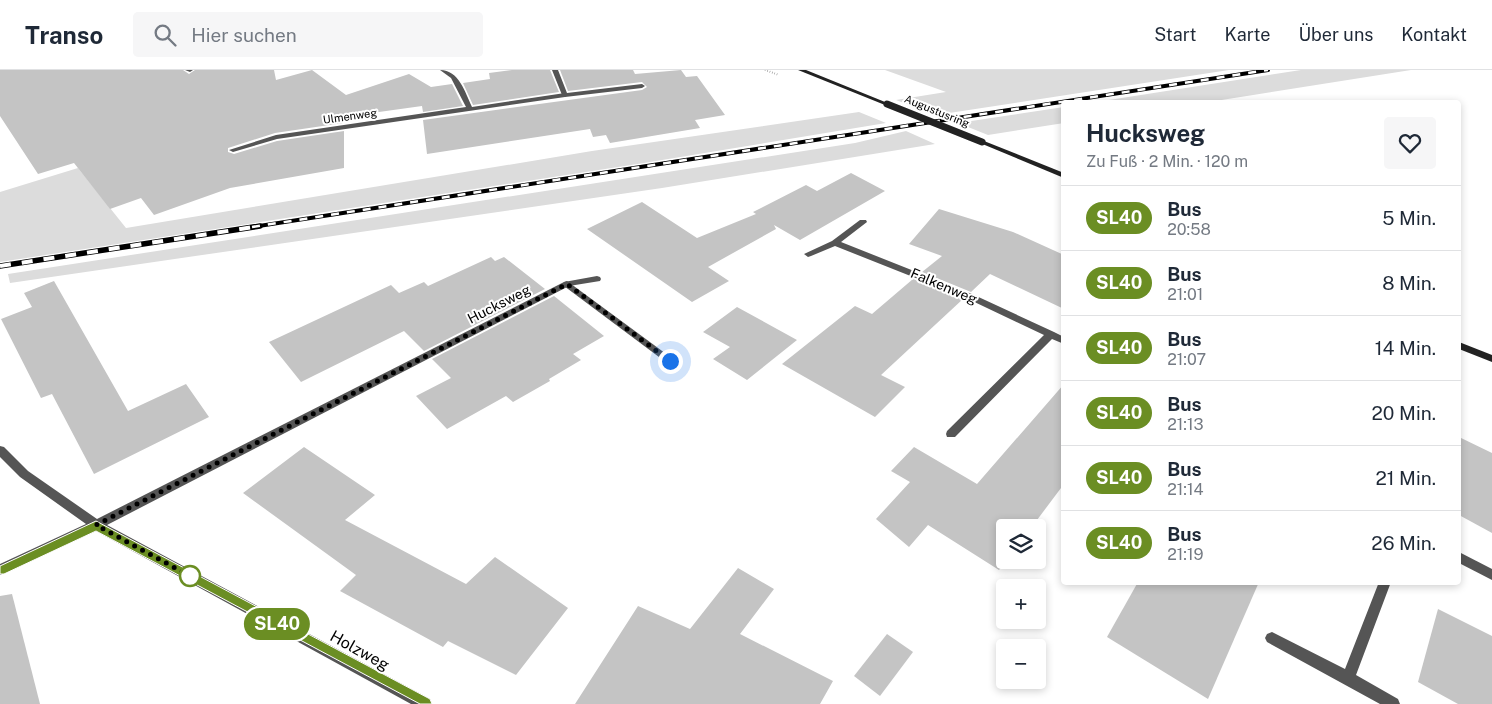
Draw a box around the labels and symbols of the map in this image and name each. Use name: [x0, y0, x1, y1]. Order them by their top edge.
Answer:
street label: Augustusring: [903, 93, 971, 130]
street label: Ulmenweg: [322, 106, 378, 126]
street label: Falkenweg: [908, 265, 980, 307]
street label: Hucksweg: [465, 281, 533, 327]
your location: [658, 349, 683, 374]
unlabelled marker: [179, 565, 201, 587]
line badge: SL40: [242, 608, 312, 640]
street label: Holzweg: [327, 626, 393, 675]

